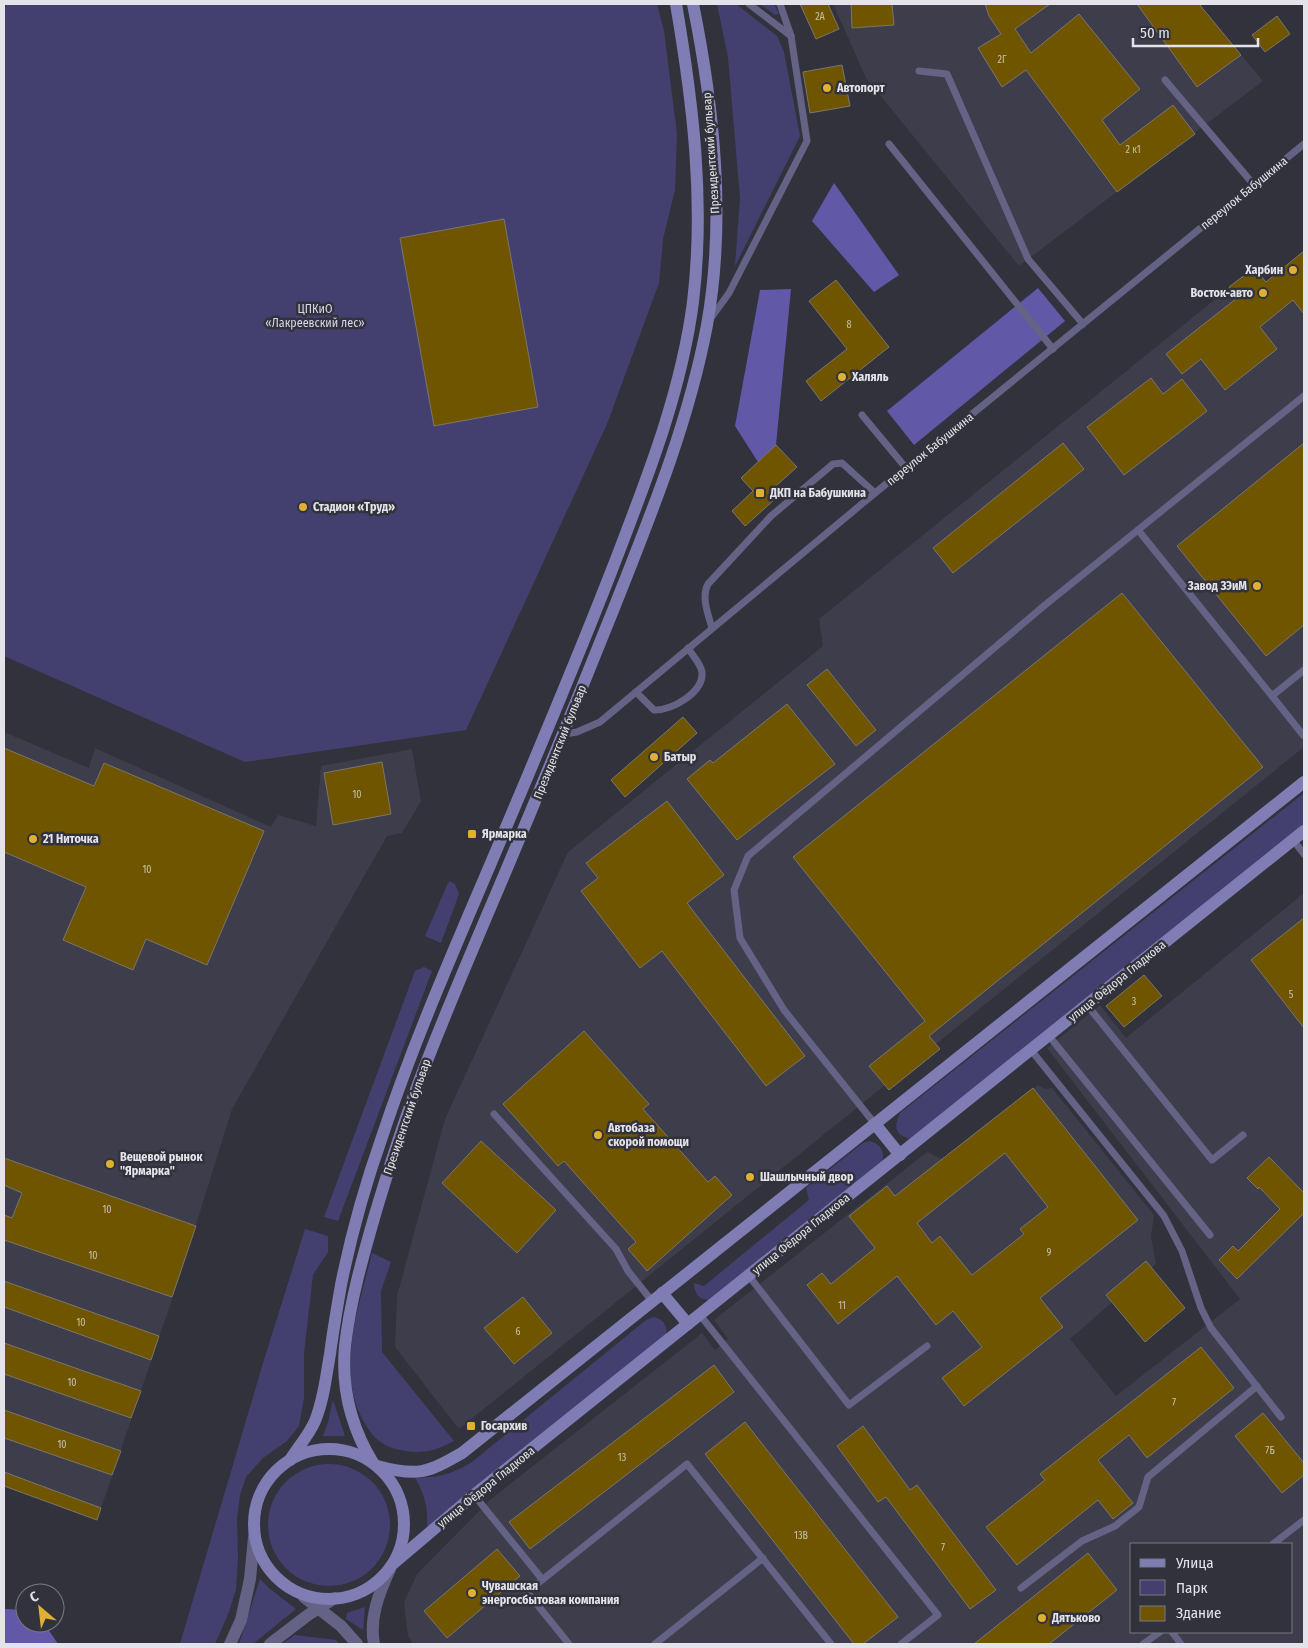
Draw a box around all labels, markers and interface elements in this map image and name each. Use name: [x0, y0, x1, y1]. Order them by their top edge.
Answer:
house number: 2А: [815, 11, 826, 23]
scale bar: [1133, 15, 1258, 47]
text: 50 m: [1140, 24, 1170, 42]
house number: 2Г: [997, 54, 1007, 66]
place label: Автопорт: [836, 81, 886, 95]
marker: Автопорт: [821, 82, 833, 94]
street label: Президентский бульвар: [700, 92, 722, 214]
house number: 2 к1: [1125, 144, 1141, 156]
street label: переулок Бабушкина: [1198, 154, 1290, 232]
place label: Харбин: [1244, 263, 1283, 277]
marker: Харбин: [1287, 264, 1299, 276]
place label: Восток-авто: [1190, 286, 1254, 300]
marker: Восток-авто: [1257, 287, 1269, 299]
park label: ЦПКиО «Лакреевский лес»: [265, 302, 365, 330]
house number: 8: [847, 319, 852, 331]
place label: Халяль: [851, 370, 889, 384]
marker: Халяль: [836, 371, 848, 383]
street label: переулок Бабушкина: [884, 410, 976, 488]
place label: ДКП на Бабушкина: [769, 486, 866, 500]
marker: ДКП на Бабушкина: [754, 487, 766, 499]
place label: Стадион «Труд»: [313, 500, 395, 514]
marker: Стадион «Труд»: [297, 501, 309, 513]
place label: Завод ЗЭиМ: [1187, 579, 1247, 593]
marker: Завод ЗЭиМ: [1251, 580, 1263, 592]
street label: Президентский бульвар: [531, 683, 589, 801]
place label: Батыр: [664, 750, 697, 764]
marker: Батыр: [648, 751, 660, 763]
house number: 10: [352, 789, 362, 801]
place label: Ярмарка: [482, 827, 527, 841]
marker: Ярмарка: [466, 828, 478, 840]
place label: 21 Ниточка: [42, 832, 99, 846]
marker: 21 Ниточка: [27, 833, 39, 845]
house number: 10: [142, 864, 152, 876]
street label: улица Фёдора Гладкова: [1066, 937, 1168, 1024]
house number: 5: [1289, 989, 1294, 1001]
house number: 3: [1132, 996, 1137, 1008]
street label: Президентский бульвар: [381, 1057, 433, 1177]
place label: Автобаза скорой помощи: [607, 1121, 689, 1149]
marker: Автобаза скорой помощи: [592, 1129, 604, 1141]
place label: Вещевой рынок "Ярмарка": [120, 1150, 203, 1178]
marker: Вещевой рынок "Ярмарка": [104, 1158, 116, 1170]
place label: Шашлычный двор: [760, 1170, 854, 1184]
marker: Шашлычный двор: [744, 1171, 756, 1183]
street label: улица Фёдора Гладкова: [750, 1190, 852, 1277]
house number: 10: [102, 1204, 112, 1216]
house number: 9: [1047, 1247, 1052, 1259]
house number: 10: [88, 1250, 98, 1262]
house number: 11: [838, 1300, 846, 1312]
house number: 10: [76, 1317, 86, 1329]
house number: 6: [516, 1326, 521, 1338]
house number: 10: [67, 1377, 77, 1389]
house number: 7: [1172, 1397, 1176, 1409]
place label: Госархив: [481, 1419, 527, 1433]
marker: Госархив: [465, 1420, 477, 1432]
house number: 10: [57, 1439, 67, 1451]
street label: улица Фёдора Гладкова: [435, 1443, 537, 1530]
house number: 7Б: [1265, 1445, 1275, 1457]
house number: 13: [618, 1452, 627, 1464]
house number: 13В: [794, 1530, 808, 1542]
house number: 7: [941, 1542, 945, 1554]
legend: [1130, 1543, 1293, 1633]
text: Улица: [1175, 1554, 1214, 1572]
place label: Чувашская энергосбытовая компания: [482, 1579, 619, 1607]
text: Парк: [1176, 1579, 1207, 1597]
north arrow: [15, 1583, 65, 1633]
text: С: [27, 1587, 42, 1606]
marker: Чувашская энергосбытовая компания: [466, 1587, 478, 1599]
text: Здание: [1176, 1604, 1222, 1622]
place label: Дятьково: [1051, 1611, 1101, 1625]
marker: Дятьково: [1036, 1612, 1048, 1624]

